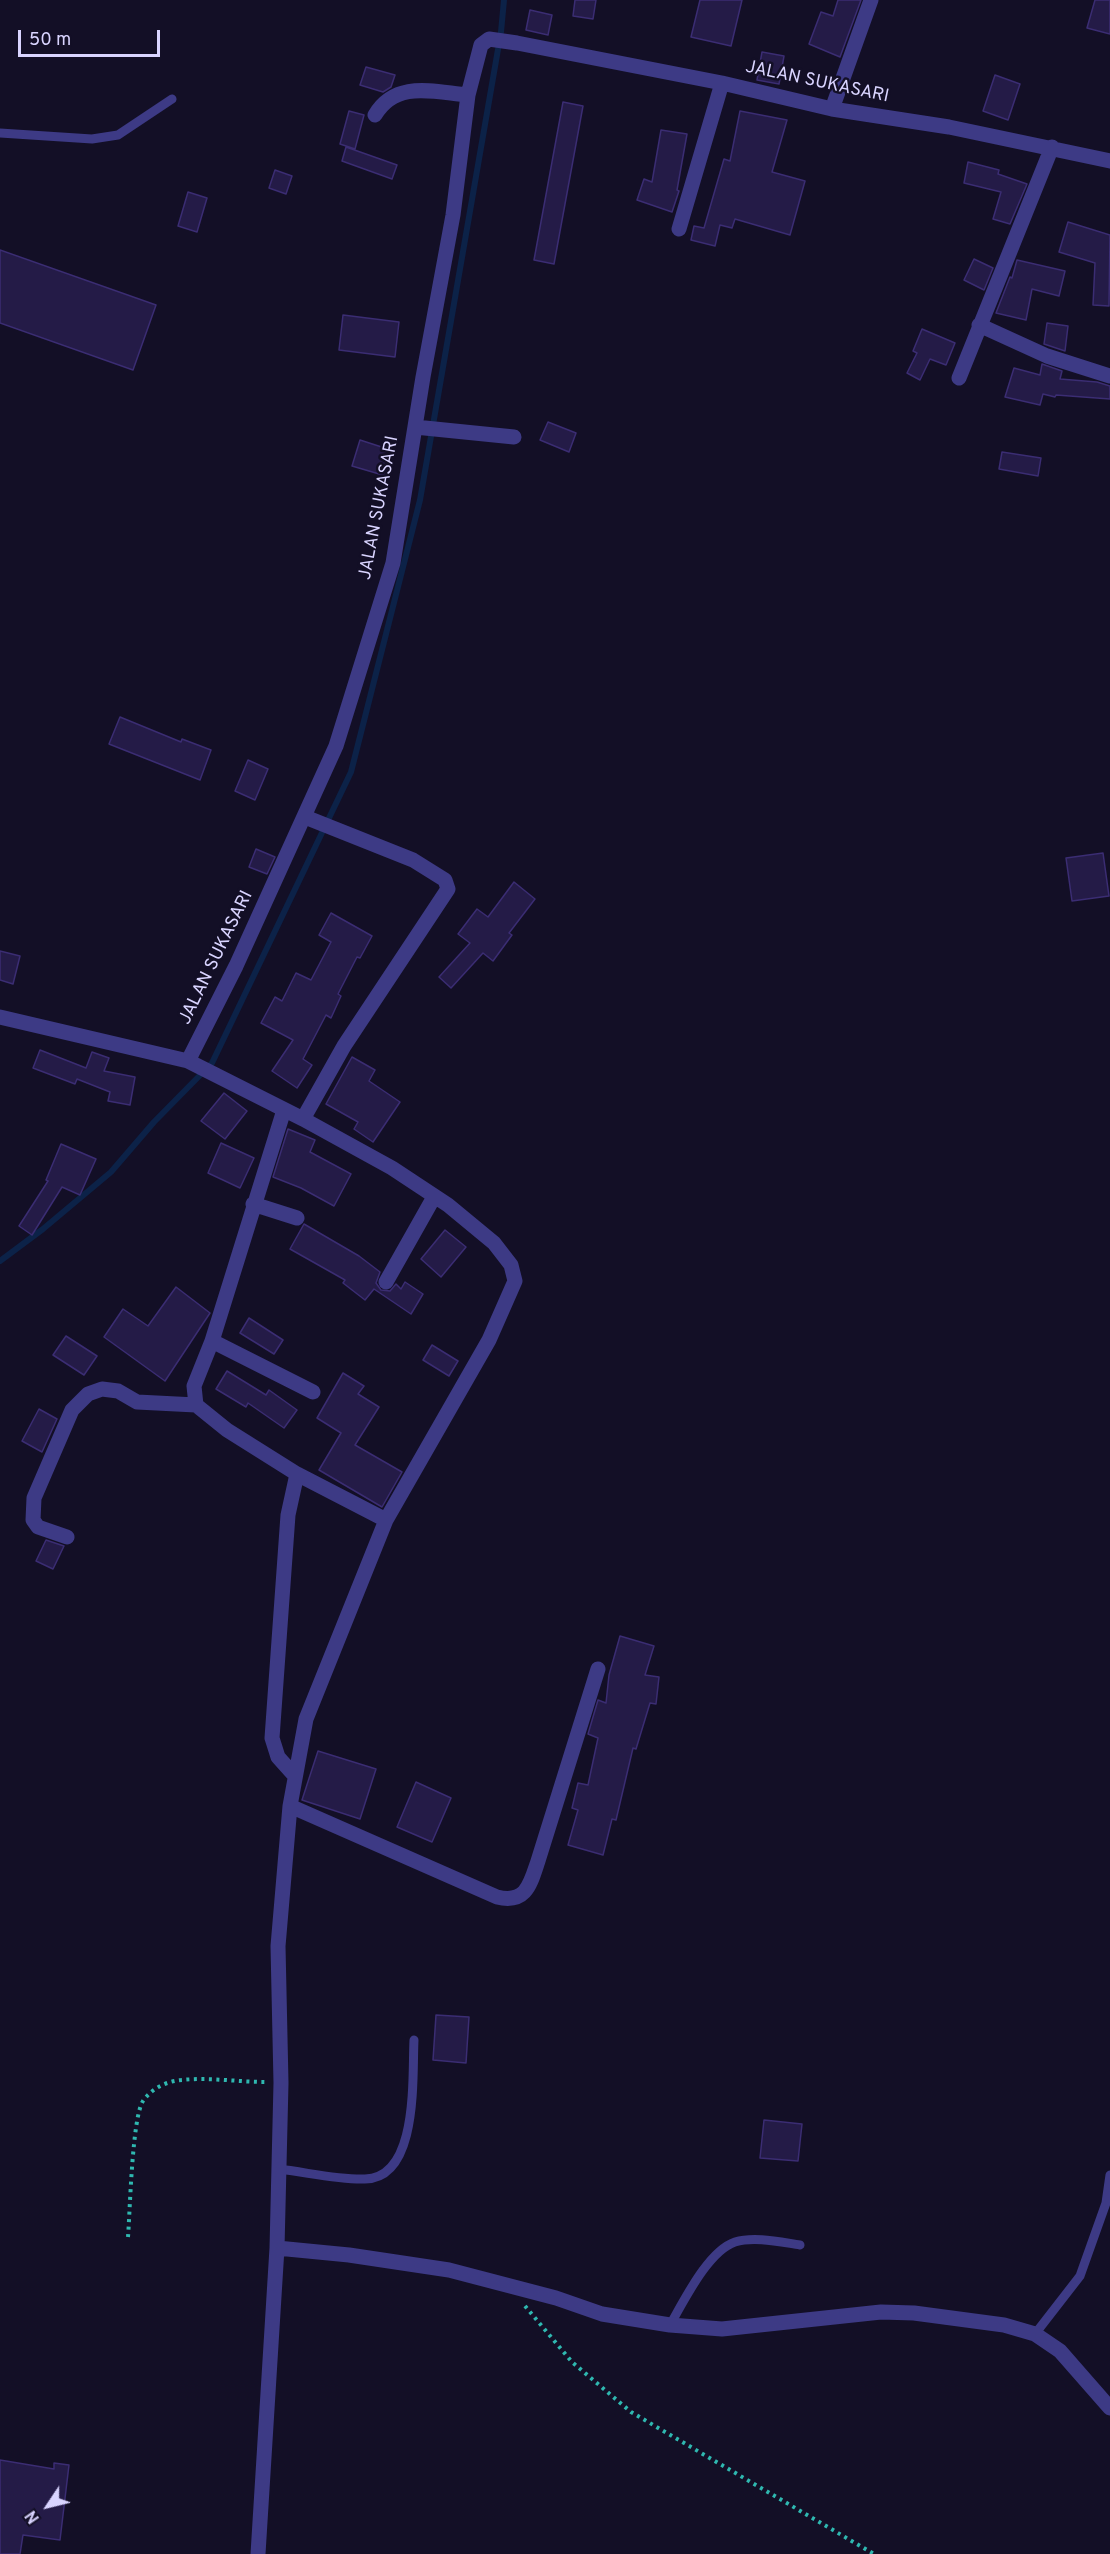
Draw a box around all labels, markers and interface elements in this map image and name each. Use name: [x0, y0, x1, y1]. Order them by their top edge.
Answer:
scale bar: [21, 18, 164, 56]
text: 50 m: [29, 29, 71, 52]
street label: JALAN SUKASARI: [743, 57, 891, 109]
street label: JALAN SUKASARI: [355, 434, 405, 582]
street label: JALAN SUKASARI: [175, 888, 259, 1028]
north arrow: [18, 2476, 78, 2536]
text: N: [22, 2506, 45, 2527]

